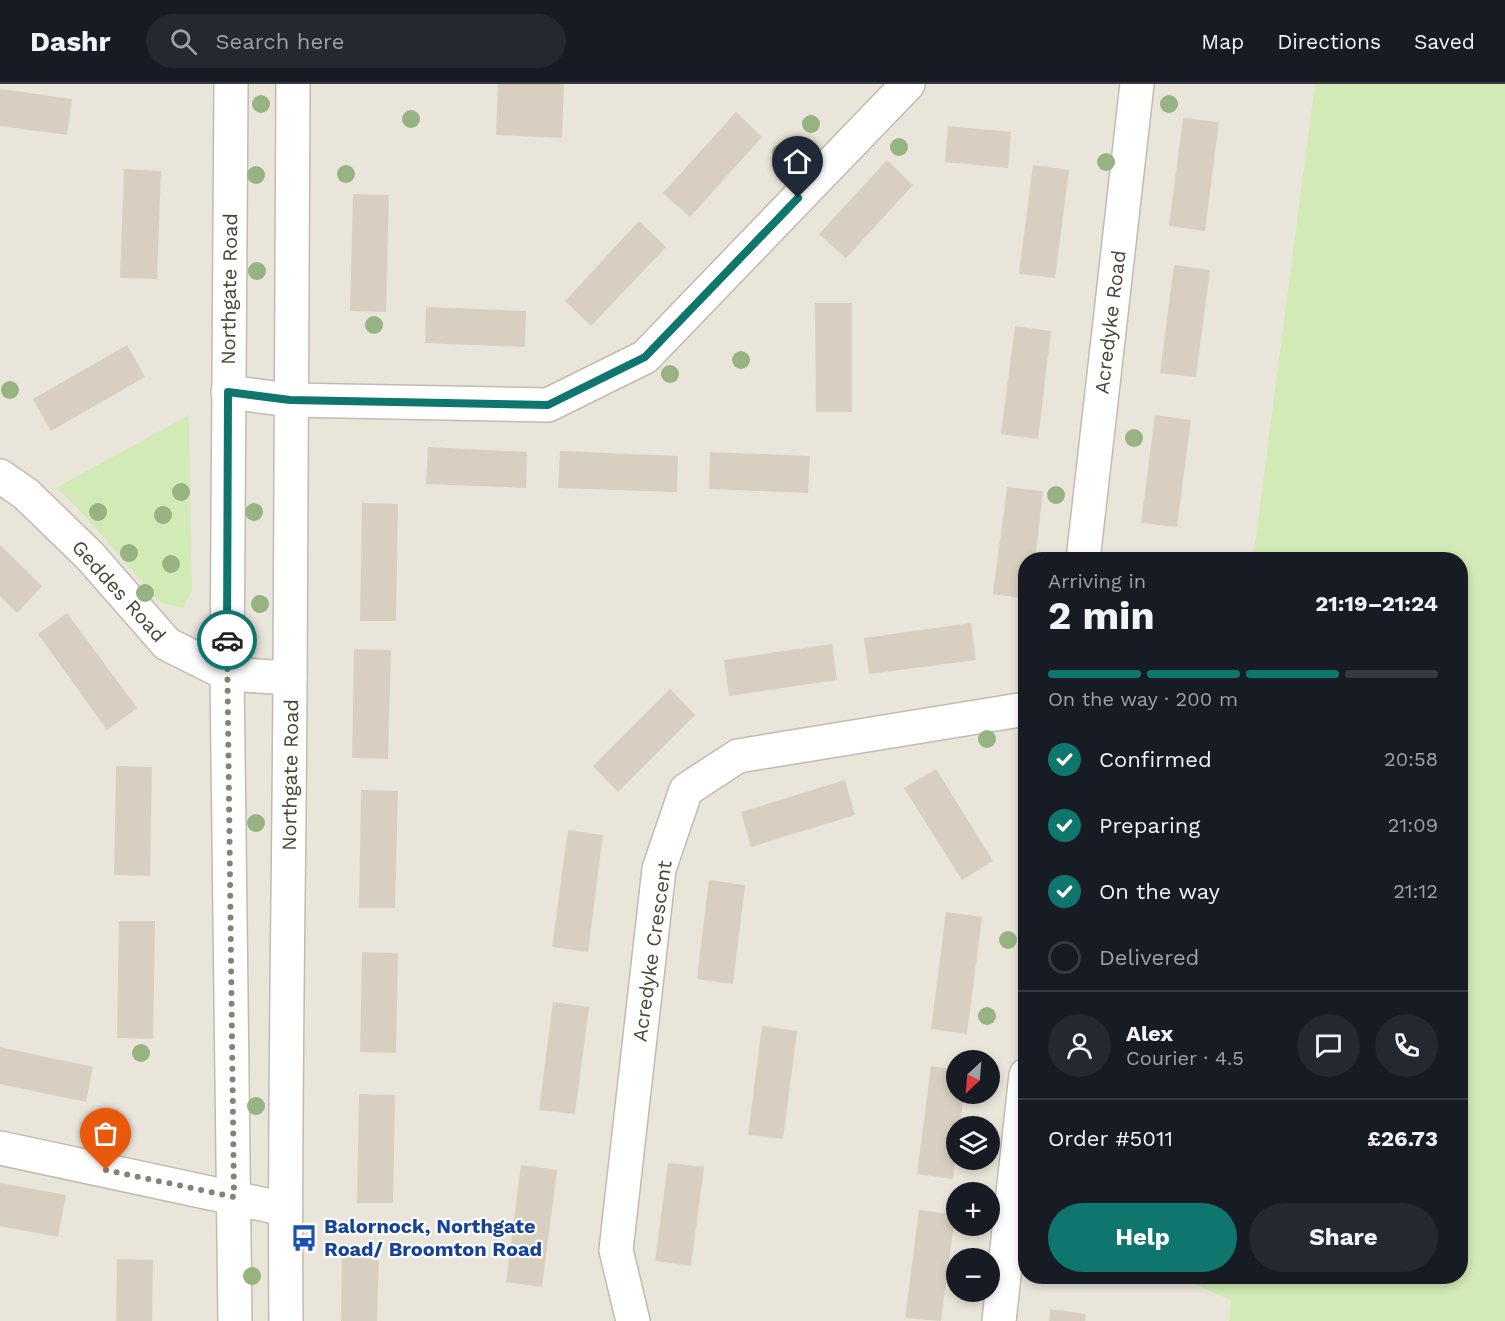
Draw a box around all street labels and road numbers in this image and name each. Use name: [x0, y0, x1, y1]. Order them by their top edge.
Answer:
street label: Northgate Road: [216, 213, 242, 365]
street label: Acredyke Road: [1089, 249, 1131, 395]
street label: Geddes Road: [67, 535, 171, 647]
street label: Northgate Road: [277, 699, 303, 851]
street label: Acredyke Crescent: [627, 858, 677, 1043]

